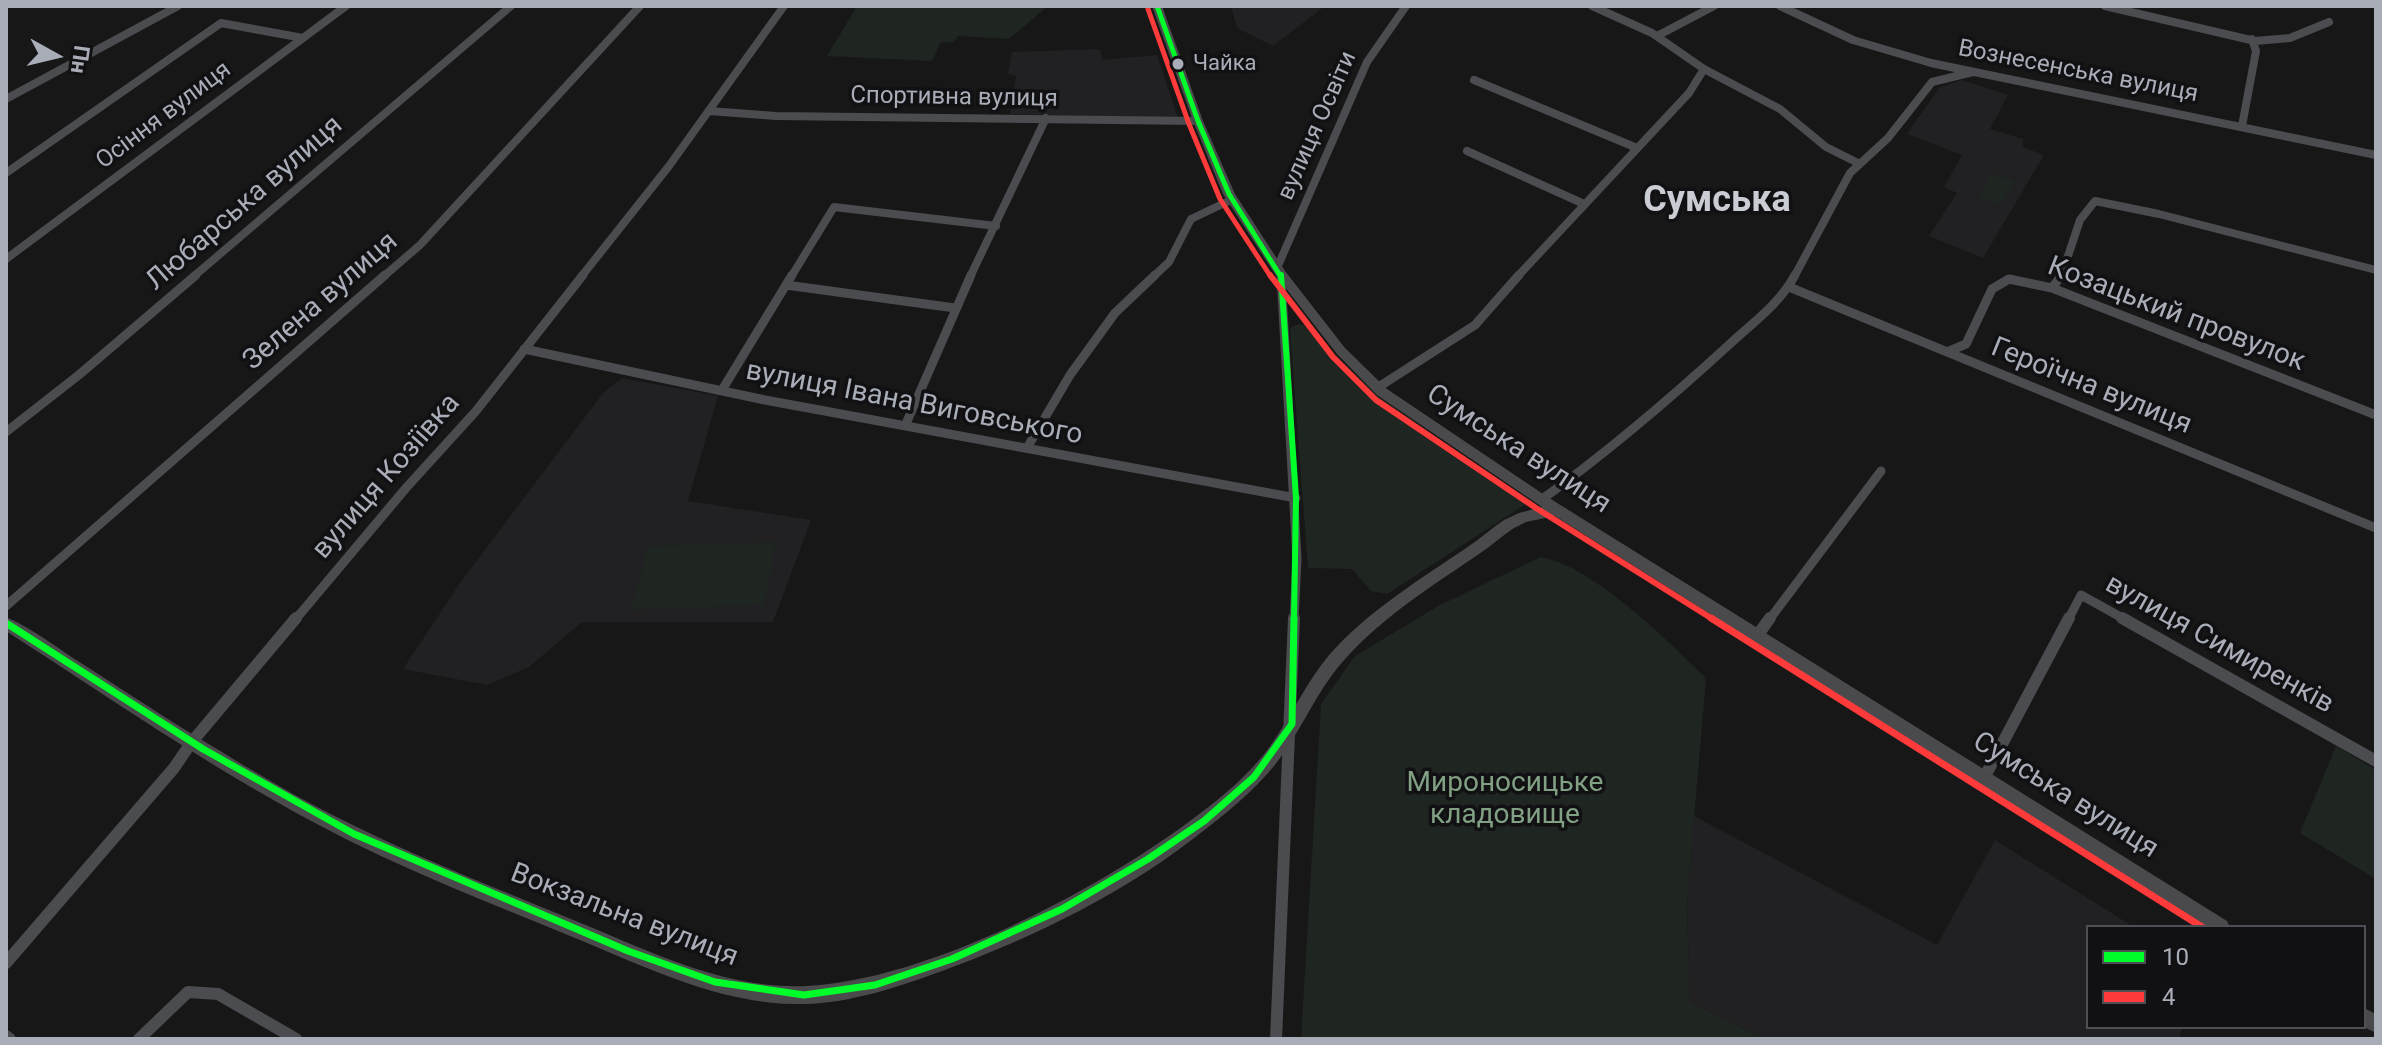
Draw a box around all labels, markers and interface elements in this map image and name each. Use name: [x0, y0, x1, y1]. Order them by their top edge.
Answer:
north arrow: [16, 16, 96, 96]
street label: Вознесенська вулиця: [1956, 35, 2200, 109]
text: Пн: [66, 44, 95, 75]
street label: вулиця Освіти: [1272, 47, 1364, 205]
place label: Чайка: [1193, 51, 1257, 77]
street label: Осіння вулиця: [91, 56, 237, 176]
marker: Чайка: [1170, 56, 1186, 72]
street label: Спортивна вулиця: [850, 82, 1058, 114]
street label: Любарська вулиця: [140, 110, 350, 298]
district label: Сумська: [1643, 180, 1791, 224]
street label: Зелена вулиця: [237, 226, 405, 378]
street label: Козацький провулок: [2043, 250, 2309, 380]
street label: Героїчна вулиця: [1986, 332, 2196, 442]
street label: вулиця Івана Виговського: [743, 355, 1085, 453]
street label: Сумська вулиця: [1420, 378, 1616, 522]
street label: вулиця Козіївка: [306, 388, 468, 566]
street label: вулиця Симиренків: [2099, 568, 2339, 722]
street label: Сумська вулиця: [1966, 725, 2164, 867]
park label: Мироносицьке кладовище: [1407, 767, 1603, 833]
street label: Вокзальна вулиця: [506, 857, 742, 975]
legend: [2086, 925, 2366, 1029]
text: 10: [2162, 943, 2189, 971]
text: 4: [2162, 983, 2176, 1011]

